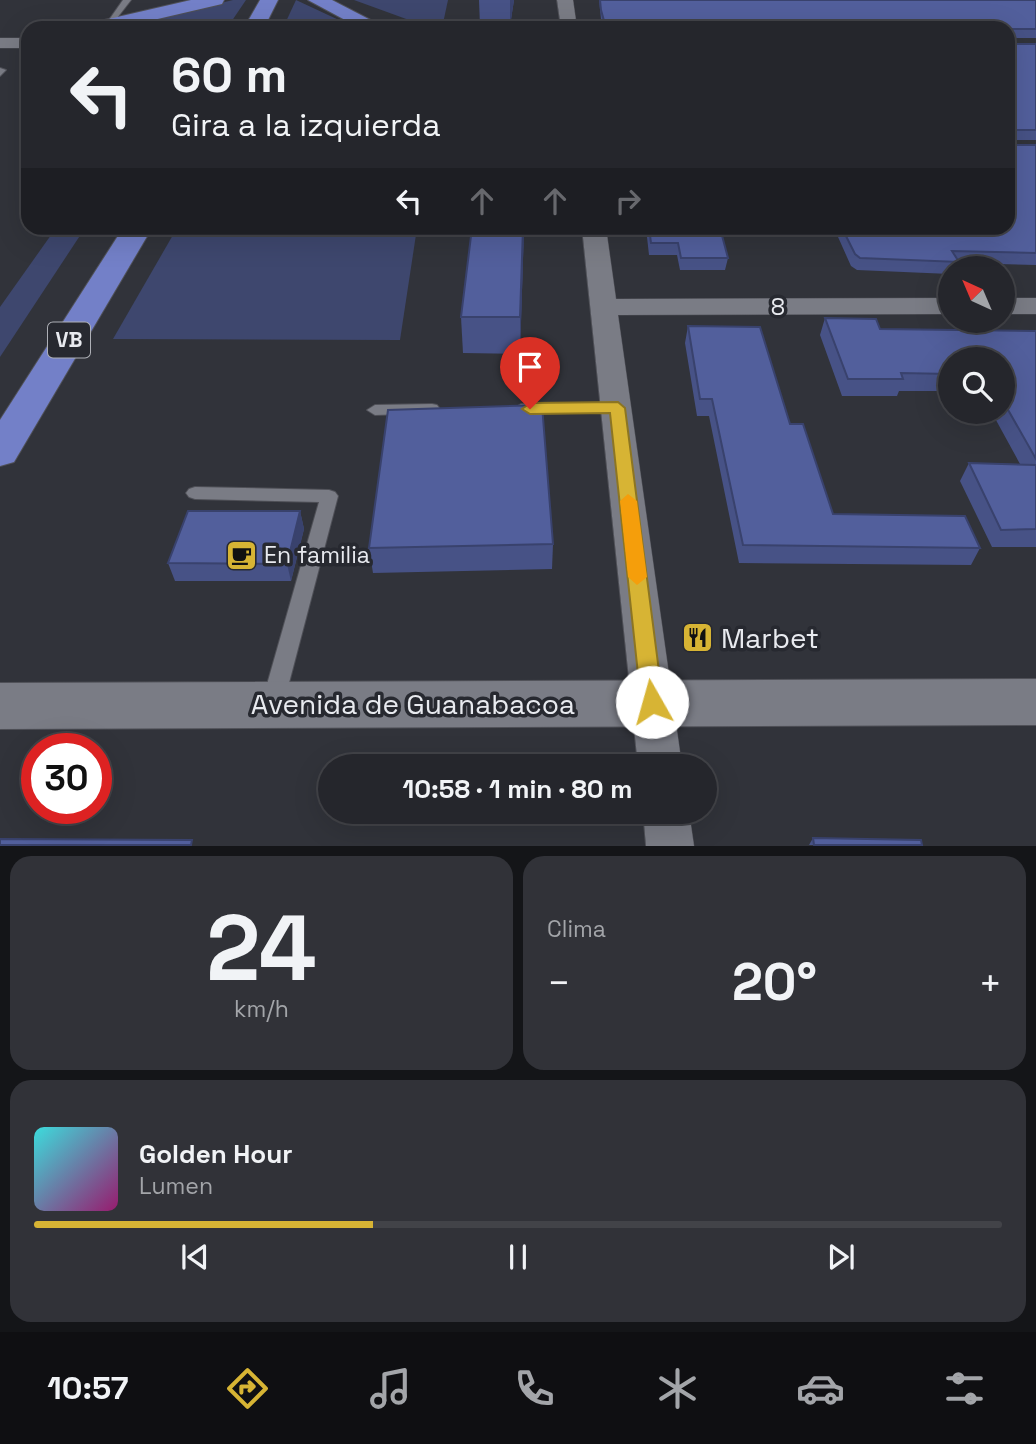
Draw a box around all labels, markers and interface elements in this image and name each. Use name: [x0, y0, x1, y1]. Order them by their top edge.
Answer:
text: 60 m: [171, 44, 287, 106]
icon: left: [56, 49, 147, 140]
text: Gira a la izquierda: [171, 105, 441, 145]
icon: left: [390, 182, 428, 220]
icon: ahead: [463, 182, 501, 220]
icon: ahead: [536, 182, 574, 220]
icon: right: [609, 182, 647, 220]
north arrow: [938, 256, 1015, 332]
map controls: [938, 256, 1015, 424]
street label: 8: [771, 292, 785, 322]
road number: VB: [48, 322, 90, 358]
pin: [500, 337, 560, 409]
button: search: [938, 347, 1015, 424]
icon: arrive: [511, 348, 549, 386]
cafe icon: En familia: [224, 538, 258, 572]
place label: En familia: [264, 540, 370, 570]
place label: Marbet: [721, 620, 819, 656]
restaurant icon: Marbet: [681, 621, 715, 655]
position arrow: [615, 665, 689, 739]
street label: Avenida de Guanabacoa: [251, 686, 575, 722]
speed limit sign: 30: [21, 733, 112, 824]
text: 10:58 · 1 min · 80 m: [402, 772, 633, 806]
text: 24: [206, 890, 317, 1007]
text: Clima: [547, 914, 606, 944]
text: 20°: [732, 949, 817, 1015]
text: −: [547, 959, 571, 1007]
text: +: [978, 959, 1002, 1007]
text: km/h: [234, 994, 289, 1024]
text: Golden Hour: [139, 1137, 293, 1171]
text: Lumen: [139, 1171, 213, 1201]
icon: previous: [176, 1238, 214, 1276]
icon: pause: [499, 1238, 537, 1276]
icon: next: [822, 1238, 860, 1276]
icon: directions: [223, 1364, 272, 1413]
icon: music: [366, 1364, 415, 1413]
icon: phone: [510, 1364, 559, 1413]
icon: climate: [653, 1364, 702, 1413]
icon: car: [796, 1364, 845, 1413]
icon: filters: [940, 1364, 989, 1413]
text: 10:57: [47, 1368, 128, 1408]

